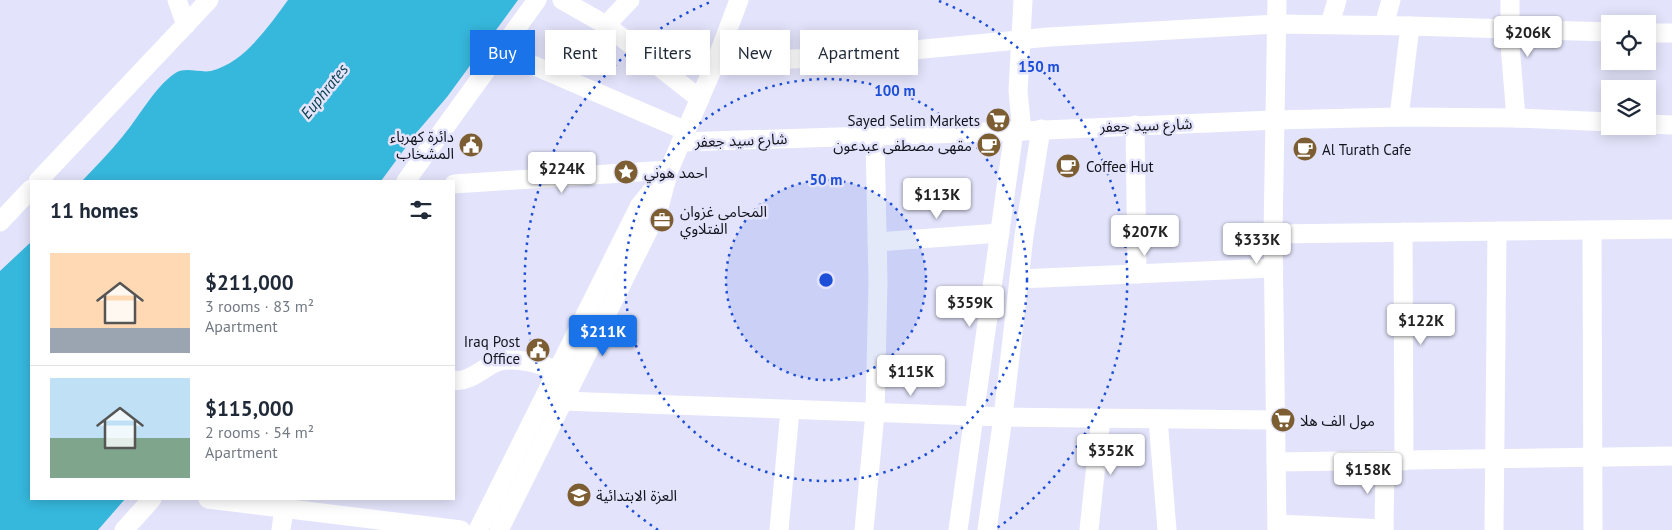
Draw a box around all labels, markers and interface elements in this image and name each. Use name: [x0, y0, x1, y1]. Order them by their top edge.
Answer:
pin: $206K: [1493, 15, 1563, 58]
map controls: [1601, 15, 1656, 135]
button: locate: [1601, 15, 1656, 70]
text: $206K: [1505, 22, 1551, 42]
chip: Buy: [470, 30, 535, 75]
chip: Rent: [545, 30, 616, 75]
chip: Filters: [626, 30, 710, 75]
chip: New: [720, 30, 790, 75]
chip: Apartment: [800, 30, 918, 75]
text: 150 m: [1018, 57, 1060, 76]
water label: Euphrates: [296, 59, 353, 122]
button: layers: [1601, 80, 1656, 135]
text: 100 m: [874, 81, 916, 100]
supermarket icon: Sayed Selim Markets: [985, 107, 1011, 133]
place label: Sayed Selim Markets: [847, 111, 980, 130]
street label: شارع سيد جعفر: [1098, 114, 1193, 139]
place label: دائرة كهرباء المشخاب: [390, 127, 454, 163]
street label: شارع سيد جعفر: [693, 129, 788, 154]
public building icon: دائرة كهرباء المشخاب: [458, 132, 484, 158]
cafe icon: مقهى مصطفى عبدعون: [976, 132, 1002, 158]
place label: مقهى مصطفى عبدعون: [833, 136, 972, 155]
cafe icon: Al Turath Cafe: [1292, 136, 1318, 162]
place label: Al Turath Cafe: [1322, 140, 1411, 159]
pin: $224K: [527, 152, 597, 194]
cafe icon: Coffee Hut: [1055, 153, 1081, 179]
place label: Coffee Hut: [1086, 157, 1154, 176]
text: $224K: [539, 158, 585, 178]
place icon: احمد هوني: [613, 159, 639, 185]
place label: احمد هوني: [644, 163, 708, 184]
text: 50 m: [810, 170, 842, 189]
pin: $113K: [902, 178, 972, 220]
text: $113K: [914, 184, 960, 204]
icon: filters: [407, 196, 435, 224]
text: 11 homes: [50, 197, 138, 224]
place label: المحامي غزوان الفتلاوي: [680, 202, 767, 240]
office icon: المحامي غزوان الفتلاوي: [649, 207, 675, 233]
pin: $207K: [1110, 214, 1180, 257]
text: $207K: [1122, 221, 1168, 241]
pin: $333K: [1222, 222, 1292, 265]
text: $333K: [1234, 229, 1280, 249]
text: $211,000: [205, 269, 294, 296]
centre of rings: [817, 271, 835, 289]
icon: home: [90, 273, 150, 333]
pin: $359K: [935, 286, 1005, 328]
text: $359K: [947, 292, 993, 312]
text: 3 rooms · 83 m²: [205, 296, 314, 316]
pin: $122K: [1386, 304, 1456, 346]
text: $122K: [1398, 310, 1444, 330]
pin: $211K: [568, 314, 638, 357]
text: Apartment: [205, 316, 278, 336]
text: $211K: [580, 321, 626, 341]
place label: Iraq Post Office: [464, 332, 520, 368]
public building icon: Iraq Post Office: [525, 337, 551, 363]
pin: $115K: [876, 354, 946, 397]
text: $115K: [888, 361, 934, 381]
text: $115,000: [205, 395, 294, 422]
icon: home: [90, 398, 150, 458]
supermarket icon: مول الف هلا: [1270, 407, 1296, 433]
place label: مول الف هلا: [1300, 411, 1375, 430]
text: 2 rooms · 54 m²: [205, 422, 314, 442]
pin: $352K: [1076, 434, 1146, 476]
text: $352K: [1088, 440, 1134, 460]
text: Apartment: [205, 442, 278, 462]
pin: $158K: [1333, 452, 1403, 495]
text: $158K: [1345, 459, 1391, 479]
school or university icon: العزة الابتدائية: [566, 482, 592, 508]
place label: العزة الابتدائية: [596, 486, 677, 505]

